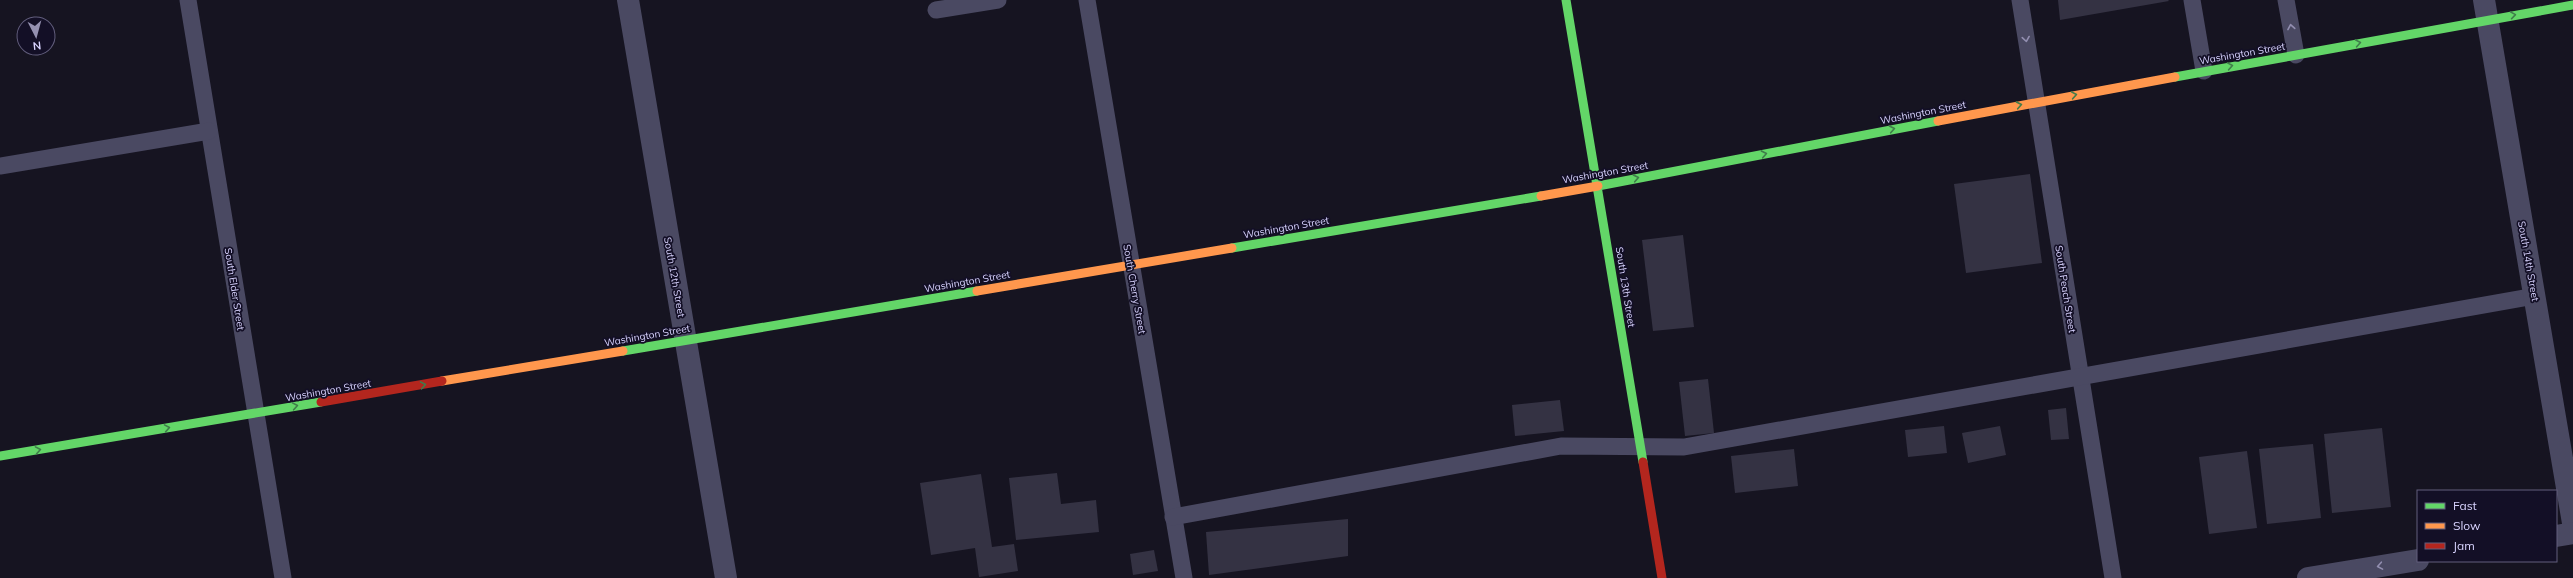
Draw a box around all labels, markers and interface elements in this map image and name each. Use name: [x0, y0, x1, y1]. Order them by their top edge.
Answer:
one-way arrow: [2510, 11, 2516, 20]
north arrow: [16, 16, 56, 56]
one-way arrow: [2287, 24, 2296, 30]
one-way arrow: [2021, 35, 2030, 42]
text: N: [32, 39, 42, 53]
street label: Washington Street: [2198, 39, 2287, 67]
one-way arrow: [2355, 39, 2361, 48]
one-way arrow: [2227, 63, 2233, 71]
one-way arrow: [2071, 91, 2078, 100]
street label: Washington Street: [1879, 98, 1967, 127]
one-way arrow: [2016, 101, 2023, 110]
one-way arrow: [1889, 126, 1895, 134]
one-way arrow: [1761, 150, 1767, 158]
street label: Washington Street: [1561, 158, 1650, 186]
one-way arrow: [1633, 174, 1639, 183]
street label: Washington Street: [1242, 213, 1331, 241]
street label: South 14th Street: [2515, 220, 2542, 303]
street label: South 12th Street: [661, 236, 688, 319]
street label: South Cherry Street: [1120, 243, 1149, 335]
street label: South Peach Street: [2052, 244, 2079, 334]
street label: South 13th Street: [1613, 246, 1638, 329]
street label: South Elder Street: [222, 247, 248, 332]
street label: Washington Street: [923, 267, 1012, 295]
street label: Washington Street: [603, 321, 692, 349]
street label: Washington Street: [284, 376, 373, 404]
one-way arrow: [420, 381, 426, 389]
one-way arrow: [292, 402, 298, 411]
one-way arrow: [164, 424, 170, 433]
one-way arrow: [35, 446, 42, 455]
legend: [2417, 490, 2557, 562]
text: Fast: [2453, 498, 2477, 513]
text: Slow: [2453, 518, 2481, 533]
text: Jam: [2453, 538, 2475, 553]
one-way arrow: [2376, 561, 2383, 570]

